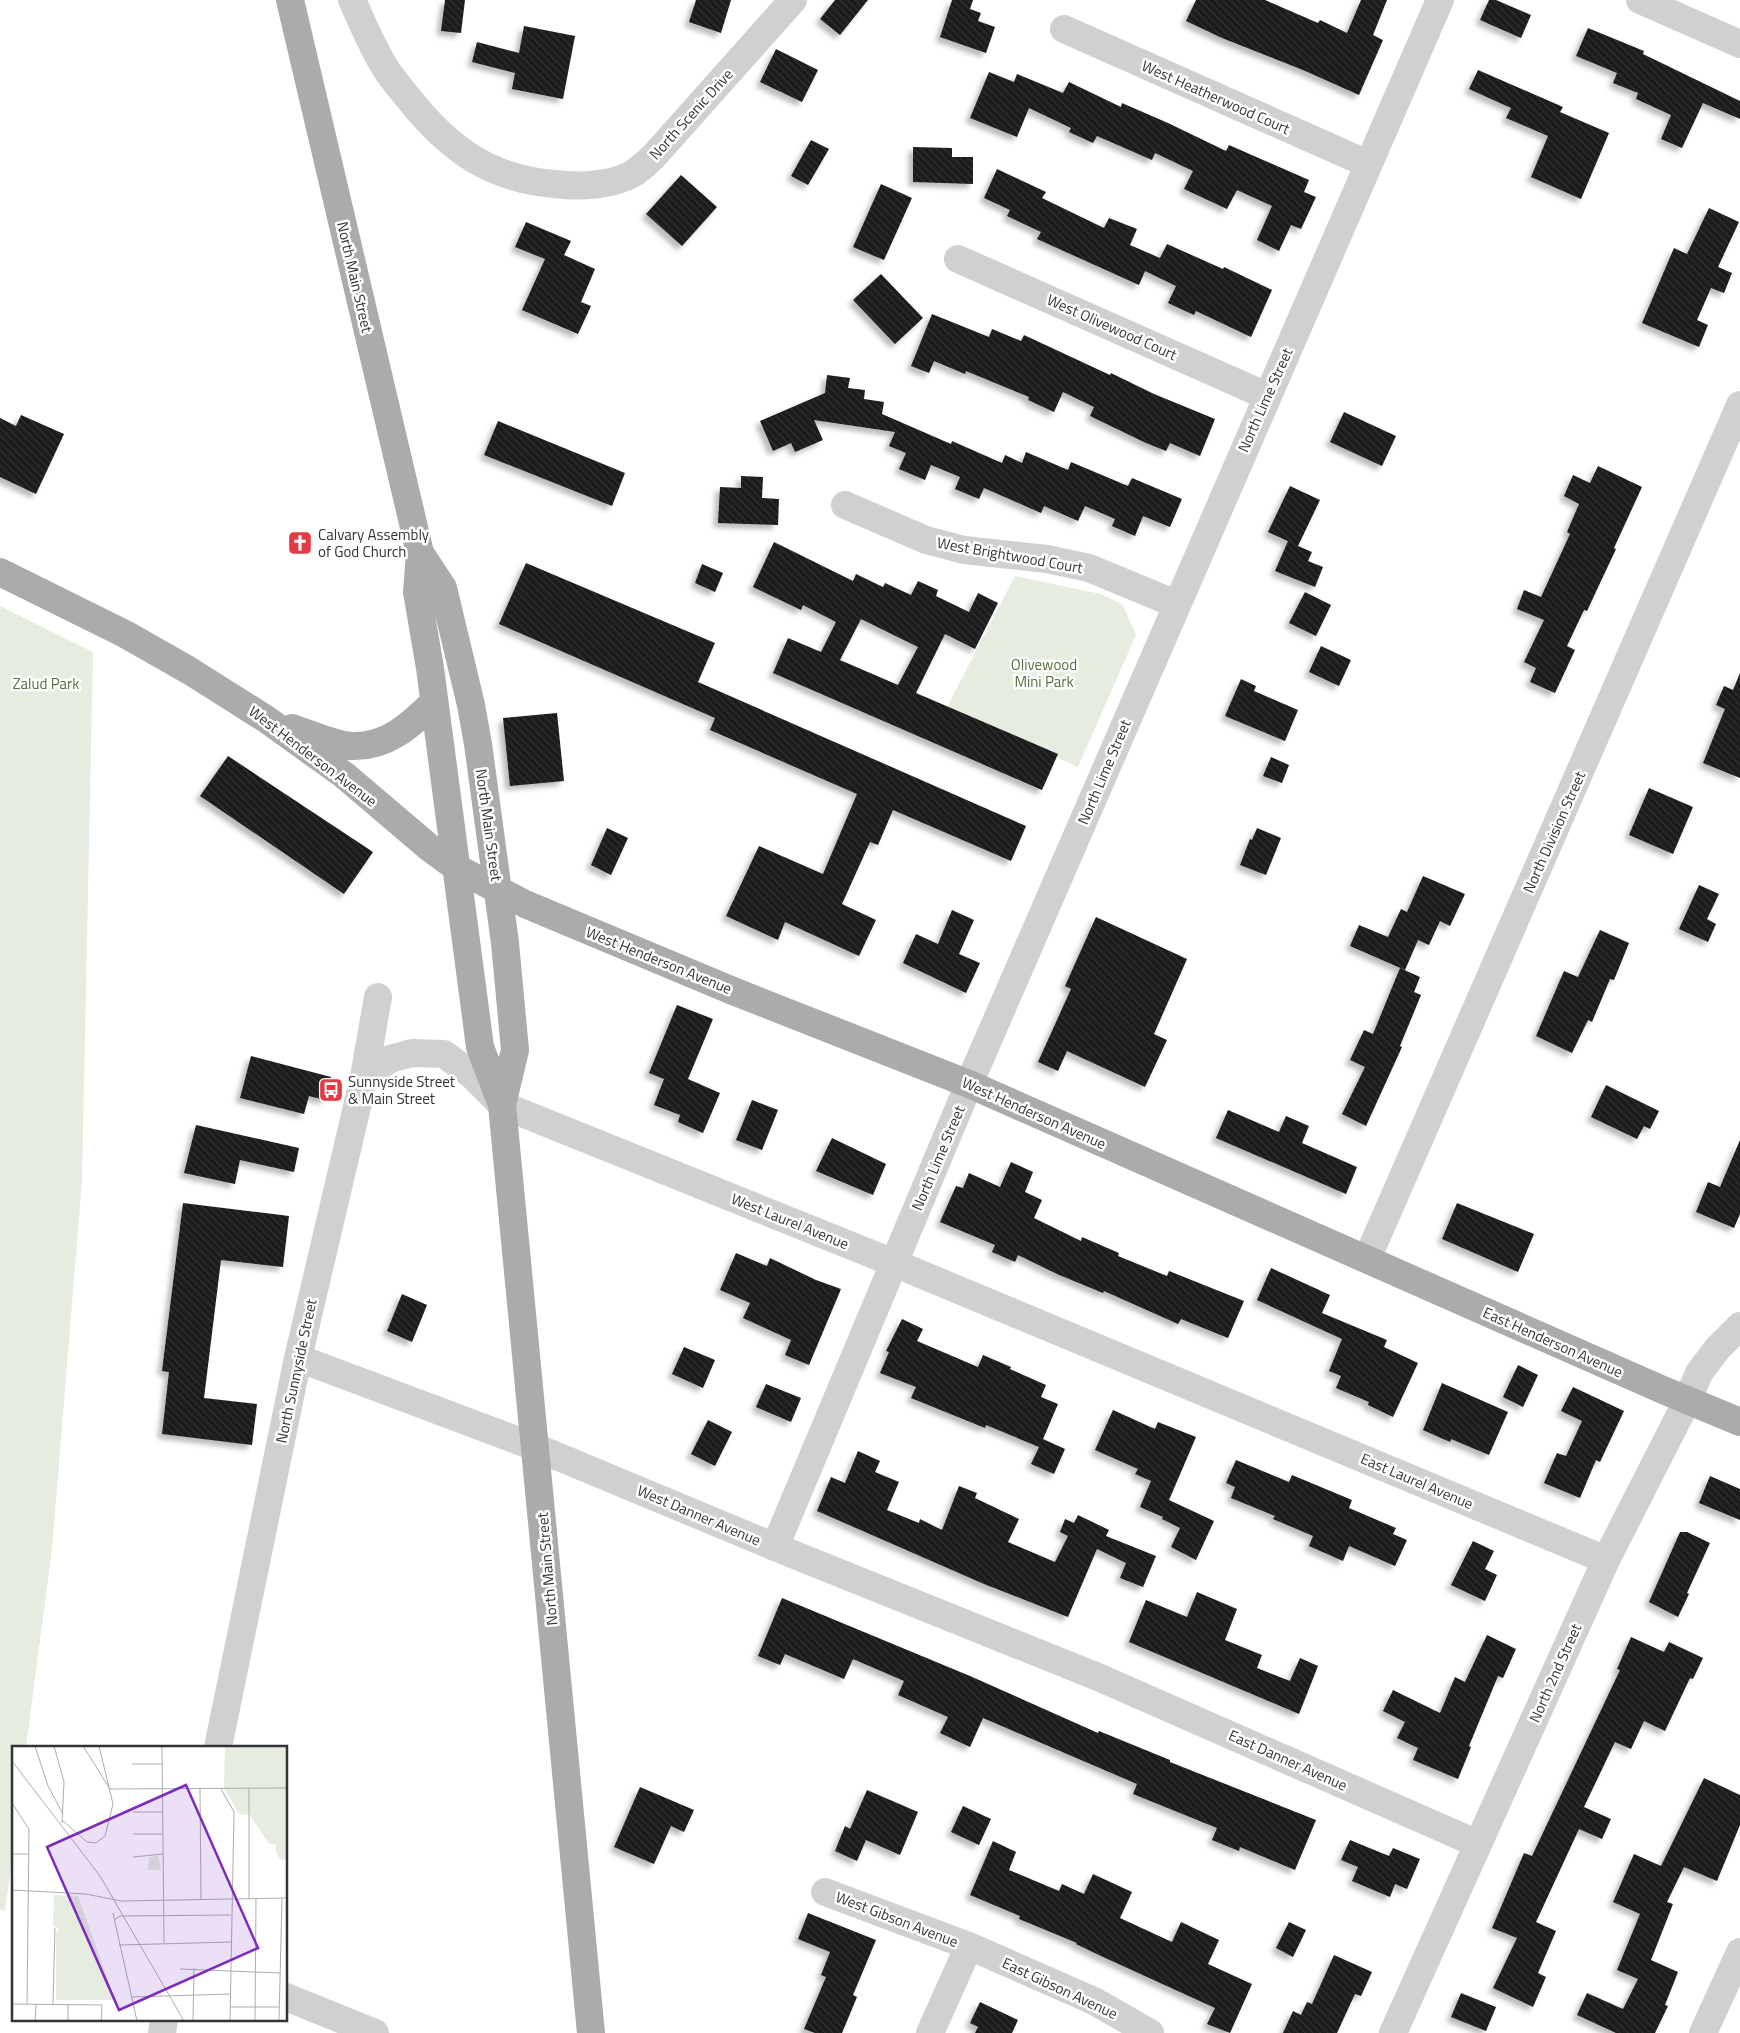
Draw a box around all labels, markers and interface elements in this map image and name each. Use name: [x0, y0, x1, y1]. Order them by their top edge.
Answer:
street label: West Heatherwood Court: [1138, 54, 1294, 140]
street label: North Scenic Drive: [644, 63, 738, 165]
street label: North Main Street: [331, 219, 379, 335]
street label: West Olivewood Court: [1043, 288, 1181, 366]
street label: North Lime Street: [1232, 343, 1299, 456]
place label: Calvary Assembly of God Church: [318, 523, 429, 563]
church icon: Calvary Assembly of God Church: [287, 530, 313, 556]
street label: West Brightwood Court: [935, 531, 1085, 579]
park label: Olivewood Mini Park: [1011, 653, 1077, 693]
park label: Zalud Park: [13, 672, 79, 695]
street label: West Henderson Avenue: [244, 700, 382, 812]
street label: North Lime Street: [1071, 715, 1137, 828]
street label: North Main Street: [470, 767, 508, 883]
street label: North Division Street: [1517, 767, 1592, 897]
street label: West Henderson Avenue: [583, 920, 735, 1000]
place label: Sunnyside Street & Main Street: [348, 1070, 456, 1110]
street label: West Henderson Avenue: [958, 1071, 1110, 1155]
bus stop icon: Sunnyside Street & Main Street: [318, 1077, 344, 1103]
street label: North Lime Street: [905, 1101, 971, 1214]
street label: West Laurel Avenue: [728, 1187, 852, 1255]
street label: North Sunnyside Street: [269, 1296, 323, 1445]
street label: East Henderson Avenue: [1479, 1301, 1627, 1383]
street label: East Laurel Avenue: [1357, 1447, 1477, 1515]
street label: West Danner Avenue: [634, 1479, 764, 1551]
street label: North Main Street: [531, 1511, 563, 1626]
street label: North 2nd Street: [1523, 1619, 1587, 1726]
street label: East Danner Avenue: [1225, 1724, 1351, 1796]
inset map: [12, 1746, 288, 2020]
street label: West Gibson Avenue: [832, 1885, 962, 1953]
street label: East Gibson Avenue: [999, 1951, 1121, 2025]

